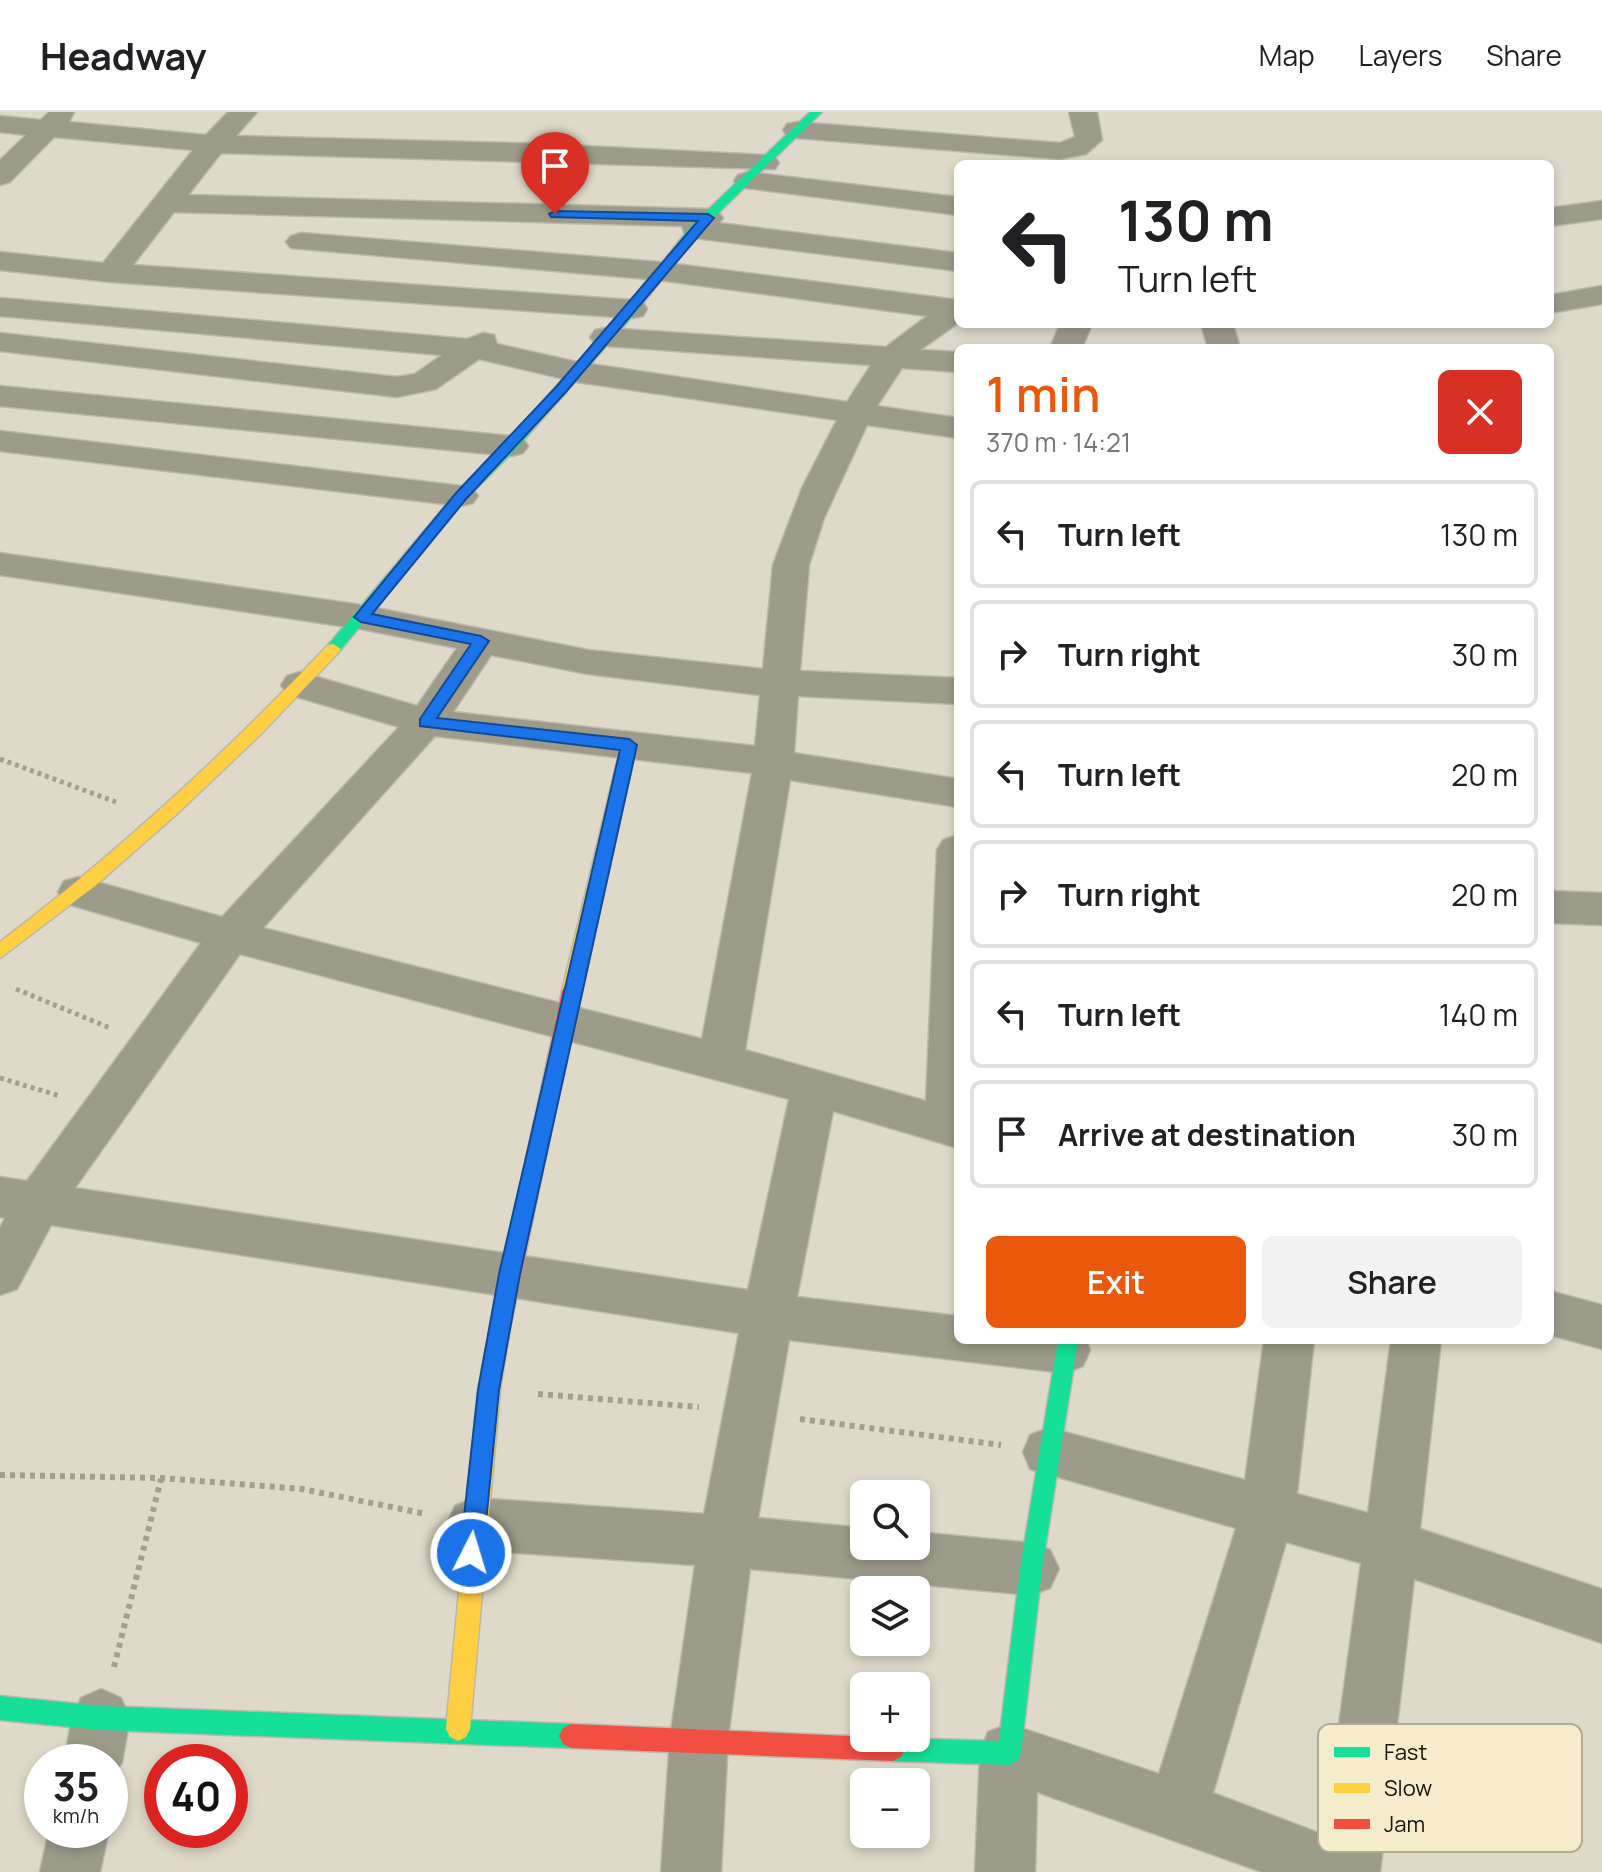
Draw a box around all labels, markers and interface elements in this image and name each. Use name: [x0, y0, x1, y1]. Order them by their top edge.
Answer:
text: Headway: [40, 29, 207, 81]
text: Map: [1259, 36, 1315, 74]
text: Layers: [1359, 36, 1442, 74]
text: Share: [1486, 36, 1562, 74]
pin: [521, 132, 589, 214]
icon: arrive: [533, 144, 577, 188]
text: 130 m: [1118, 181, 1274, 258]
icon: left: [986, 192, 1090, 296]
text: Turn left: [1118, 254, 1257, 303]
text: 1 min: [986, 361, 1100, 426]
button: close: [1438, 370, 1522, 454]
text: 370 m · 14:21: [986, 424, 1131, 460]
icon: left: [990, 512, 1034, 556]
text: Turn left: [1058, 514, 1181, 555]
text: 130 m: [1440, 514, 1518, 555]
icon: right: [990, 632, 1034, 676]
text: Turn right: [1058, 634, 1201, 675]
text: 30 m: [1452, 634, 1518, 675]
icon: left: [990, 752, 1034, 796]
text: Turn left: [1058, 754, 1181, 795]
text: 20 m: [1451, 754, 1518, 795]
icon: right: [990, 872, 1034, 916]
text: Turn right: [1058, 874, 1201, 915]
text: 20 m: [1451, 874, 1518, 915]
icon: left: [990, 992, 1034, 1036]
text: Turn left: [1058, 994, 1181, 1035]
text: 140 m: [1439, 994, 1518, 1035]
icon: arrive: [990, 1112, 1034, 1156]
text: Arrive at destination: [1058, 1114, 1356, 1155]
text: 30 m: [1452, 1114, 1518, 1155]
button: Exit: [986, 1236, 1246, 1328]
button: Share: [1262, 1236, 1522, 1328]
map controls: [850, 1480, 930, 1848]
button: search: [850, 1480, 930, 1560]
position arrow: [429, 1511, 513, 1595]
button: layers: [850, 1576, 930, 1656]
button: +: [850, 1672, 930, 1752]
legend: [1318, 1724, 1582, 1852]
text: Fast: [1384, 1737, 1427, 1767]
speed limit sign: 40: [144, 1744, 248, 1848]
text: 35: [53, 1758, 99, 1813]
button: −: [850, 1768, 930, 1848]
text: Slow: [1384, 1773, 1432, 1803]
text: km/h: [53, 1802, 99, 1829]
text: Jam: [1384, 1809, 1425, 1839]

